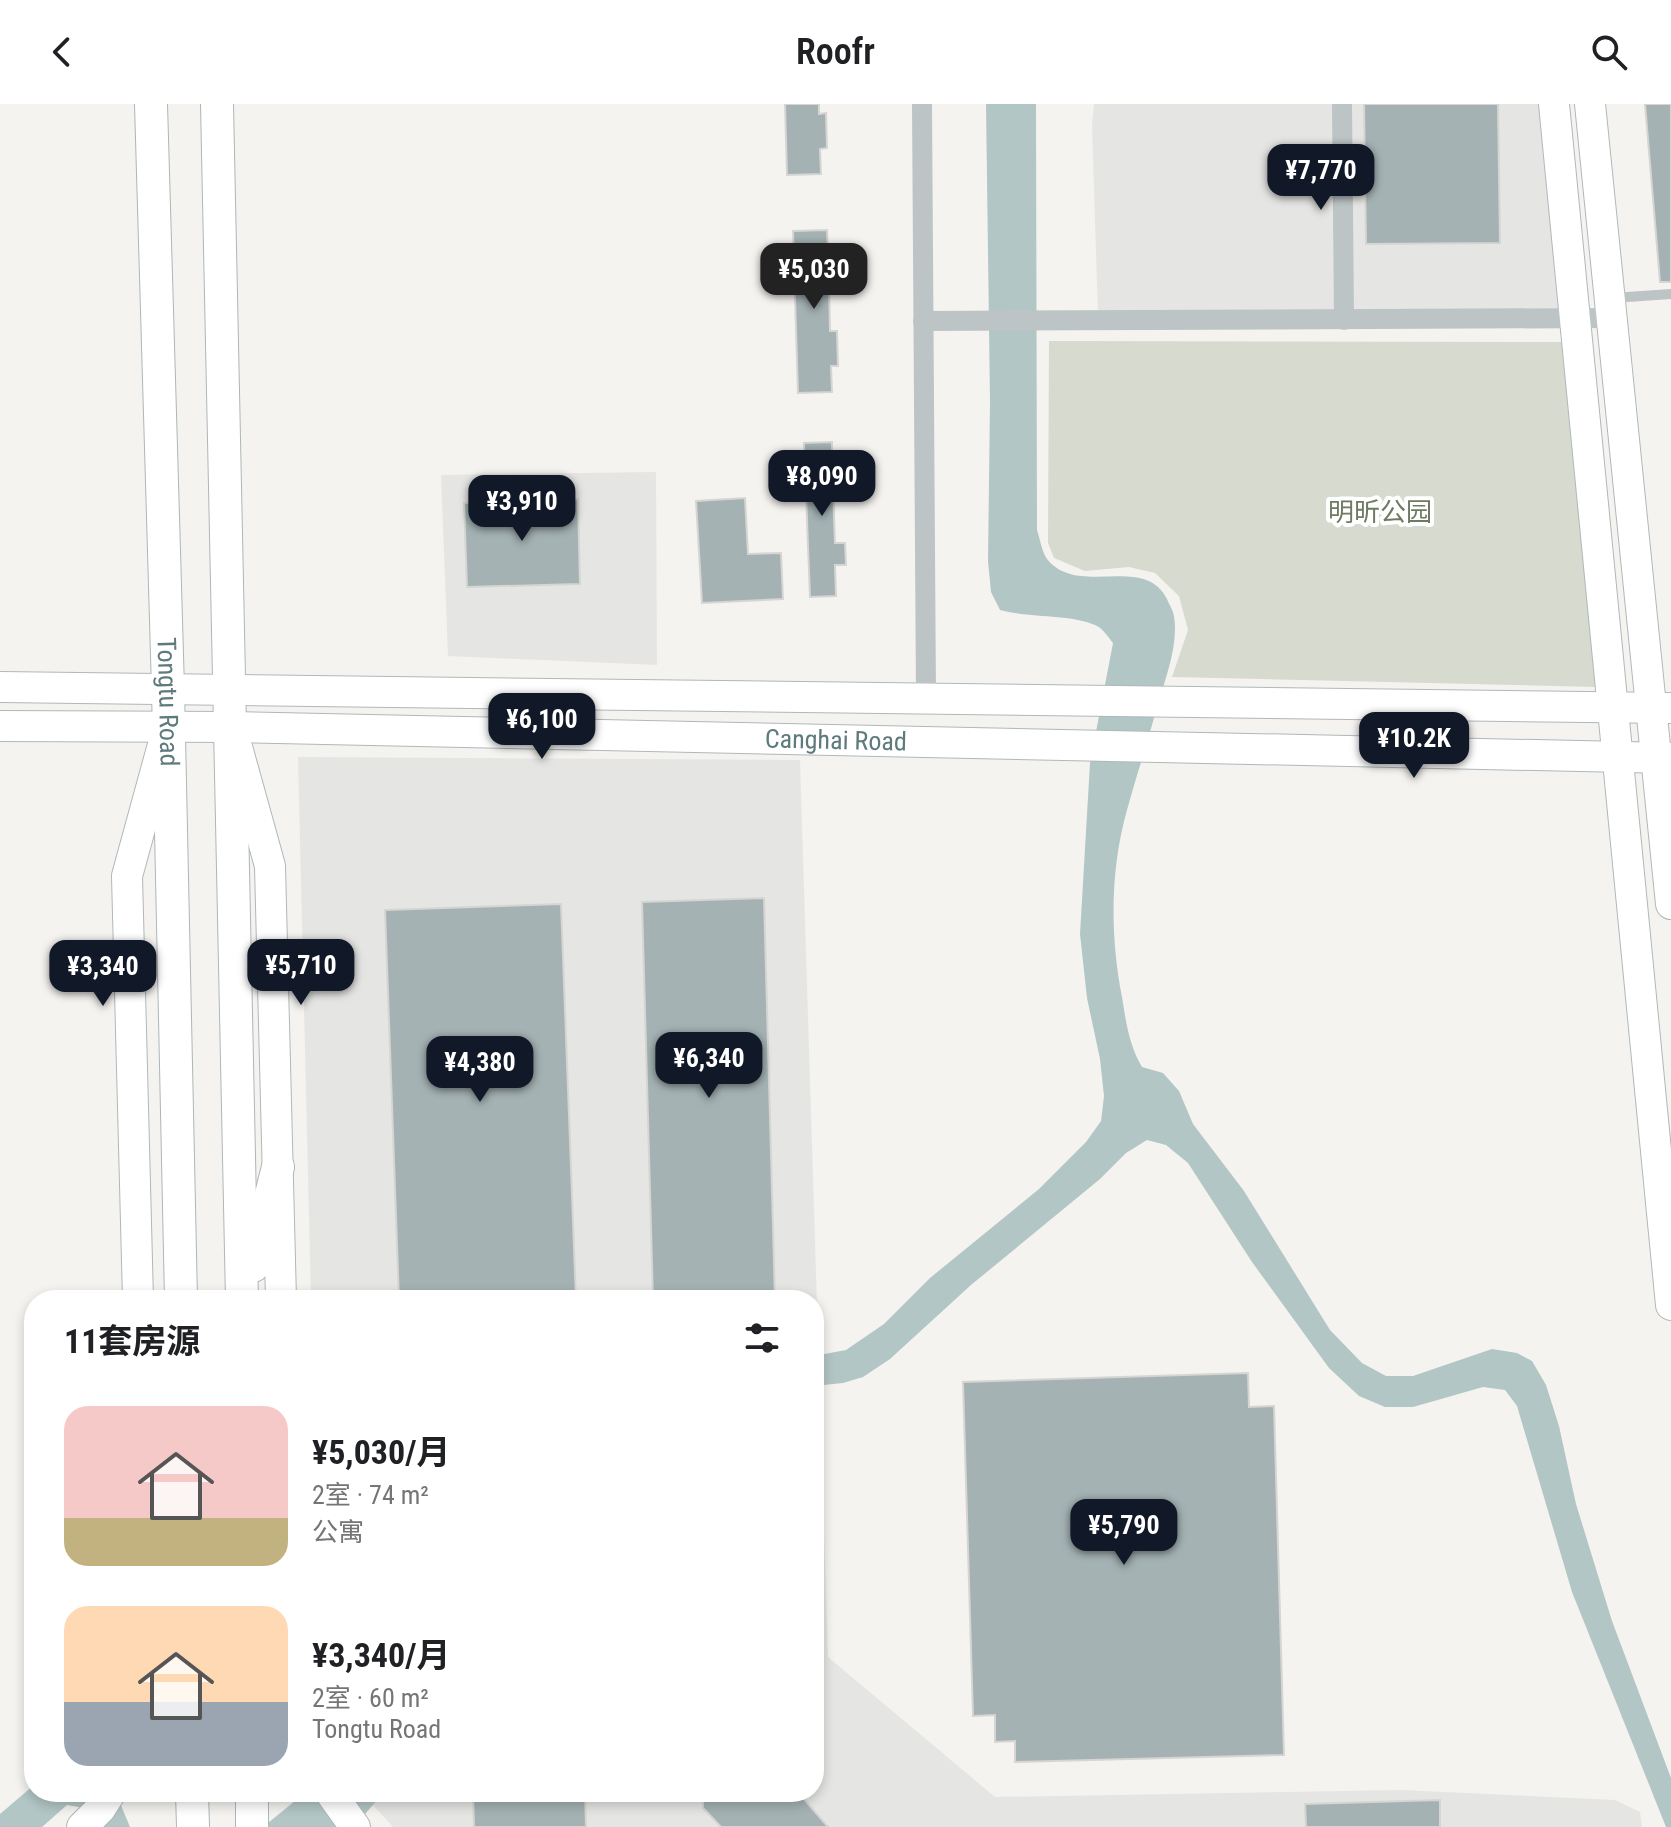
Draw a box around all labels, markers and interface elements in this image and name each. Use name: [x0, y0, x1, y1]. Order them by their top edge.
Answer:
icon: back: [40, 30, 84, 74]
icon: search: [1587, 30, 1631, 74]
text: Roofr: [796, 31, 875, 73]
pin: ¥7,770: [1256, 144, 1386, 212]
text: ¥7,770: [1285, 155, 1357, 185]
pin: ¥5,030: [749, 243, 879, 311]
text: ¥5,030: [778, 254, 850, 284]
pin: ¥8,090: [757, 450, 887, 518]
text: ¥8,090: [786, 461, 858, 491]
pin: ¥3,910: [457, 475, 587, 543]
text: ¥3,910: [486, 486, 558, 516]
park label: 明昕公园: [1328, 497, 1432, 527]
street label: Tongtu Road: [151, 637, 185, 767]
pin: ¥6,100: [477, 693, 607, 761]
text: ¥6,100: [506, 704, 578, 734]
pin: ¥10.2K: [1349, 712, 1479, 780]
street label: Canghai Road: [765, 723, 907, 757]
text: ¥10.2K: [1377, 723, 1451, 753]
pin: ¥5,710: [236, 939, 366, 1007]
pin: ¥3,340: [38, 940, 168, 1008]
text: ¥5,710: [265, 950, 337, 980]
text: ¥3,340: [67, 951, 139, 981]
pin: ¥6,340: [644, 1032, 774, 1100]
pin: ¥4,380: [415, 1036, 545, 1104]
text: ¥6,340: [673, 1043, 745, 1073]
text: ¥4,380: [444, 1047, 516, 1077]
icon: filters: [740, 1316, 784, 1360]
text: 11套房源: [64, 1321, 200, 1361]
text: ¥5,030/月: [312, 1432, 451, 1472]
icon: home: [128, 1438, 224, 1534]
text: 2室 · 74 m²: [312, 1480, 429, 1510]
pin: ¥5,790: [1059, 1499, 1189, 1567]
text: ¥5,790: [1088, 1510, 1160, 1540]
text: 公寓: [312, 1517, 364, 1547]
text: ¥3,340/月: [312, 1635, 451, 1675]
icon: home: [128, 1638, 224, 1734]
text: 2室 · 60 m²: [312, 1683, 429, 1713]
text: Tongtu Road: [312, 1714, 441, 1744]

